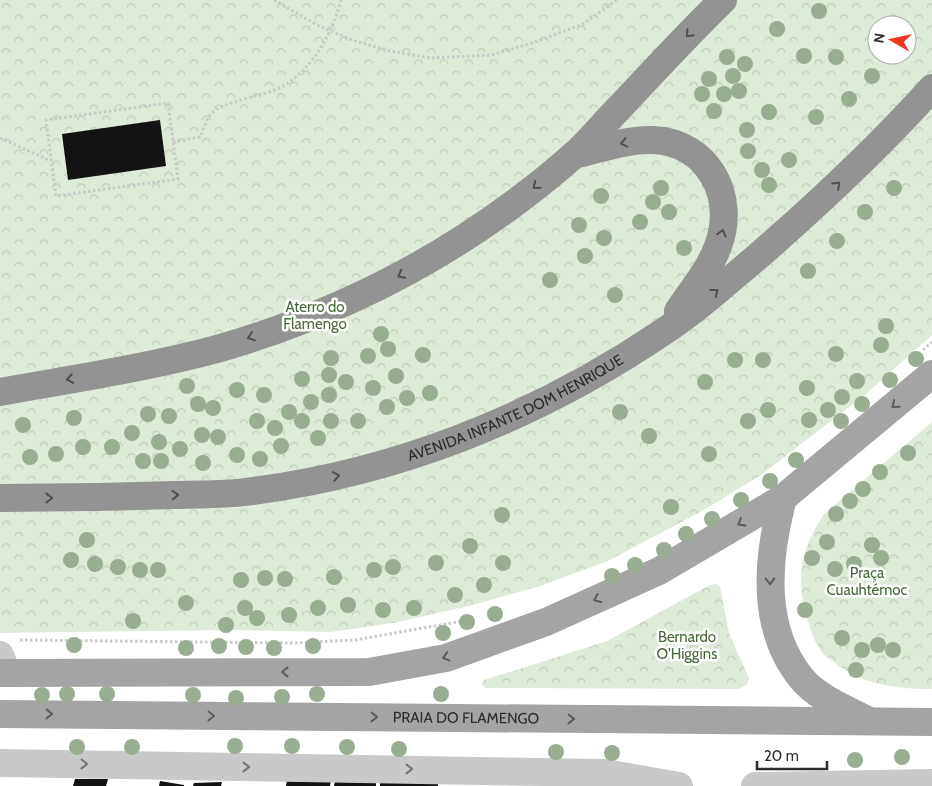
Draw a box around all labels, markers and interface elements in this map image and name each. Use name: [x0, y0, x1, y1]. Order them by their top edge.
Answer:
north arrow: [867, 15, 917, 65]
one-way arrow: [686, 28, 695, 37]
text: N: [869, 32, 889, 44]
one-way arrow: [619, 137, 628, 148]
one-way arrow: [533, 180, 542, 189]
one-way arrow: [831, 182, 840, 191]
one-way arrow: [716, 230, 726, 238]
one-way arrow: [398, 269, 407, 279]
one-way arrow: [709, 290, 718, 298]
park label: Aterro do Flamengo: [283, 298, 347, 333]
one-way arrow: [248, 331, 256, 341]
street label: AVENIDA INFANTE DOM HENRIQUE: [405, 351, 626, 465]
one-way arrow: [65, 374, 74, 384]
one-way arrow: [891, 400, 900, 409]
one-way arrow: [331, 471, 340, 481]
one-way arrow: [172, 490, 179, 500]
one-way arrow: [45, 493, 53, 503]
one-way arrow: [737, 517, 746, 527]
park label: Praça Cuauhtémoc: [827, 564, 908, 599]
one-way arrow: [765, 577, 776, 585]
one-way arrow: [593, 592, 602, 603]
park label: Bernardo O'Higgins: [657, 628, 717, 663]
one-way arrow: [441, 651, 450, 662]
one-way arrow: [281, 667, 288, 677]
street label: PRAIA DO FLAMENGO: [393, 708, 539, 728]
one-way arrow: [45, 709, 53, 719]
one-way arrow: [208, 711, 215, 721]
one-way arrow: [370, 712, 378, 722]
one-way arrow: [568, 714, 575, 724]
scale bar: [757, 738, 827, 770]
text: 20 m: [764, 747, 799, 765]
one-way arrow: [80, 759, 88, 770]
one-way arrow: [242, 762, 250, 772]
one-way arrow: [405, 764, 413, 775]

